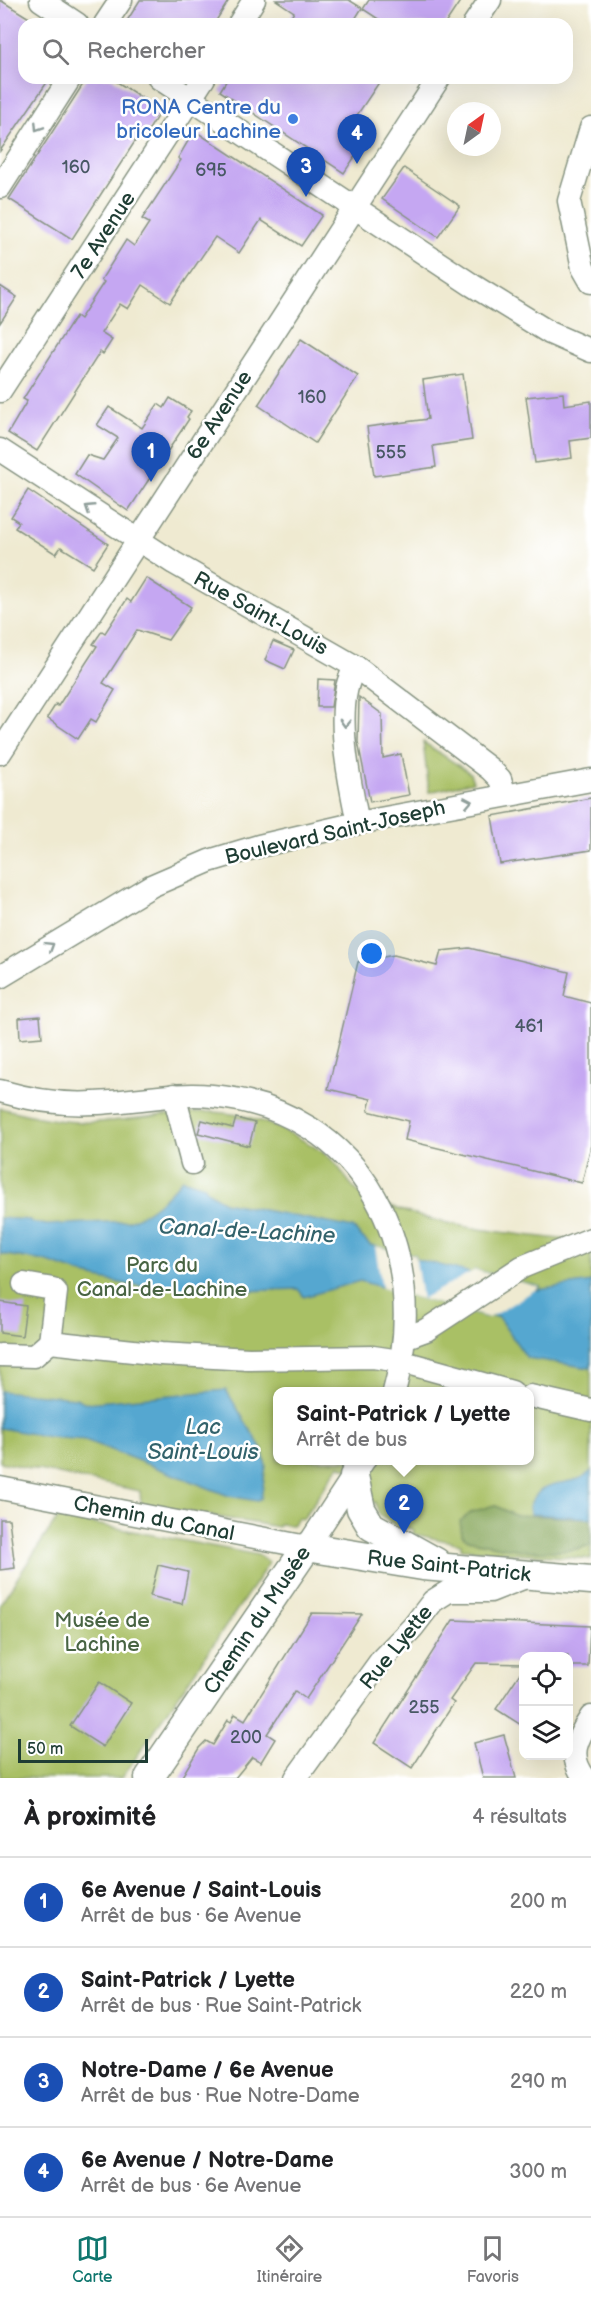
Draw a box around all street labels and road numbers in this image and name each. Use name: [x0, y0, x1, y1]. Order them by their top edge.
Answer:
street label: 7e Avenue: [66, 187, 141, 284]
street label: 6e Avenue: [181, 366, 258, 465]
street label: Rue Saint-Louis: [189, 566, 332, 661]
street label: Boulevard Saint-Joseph: [222, 795, 448, 870]
street label: Chemin du Canal: [71, 1491, 236, 1546]
street label: Chemin du Musée: [199, 1541, 316, 1699]
street label: Rue Saint-Patrick: [366, 1545, 533, 1588]
street label: Rue Lyette: [355, 1600, 438, 1695]

